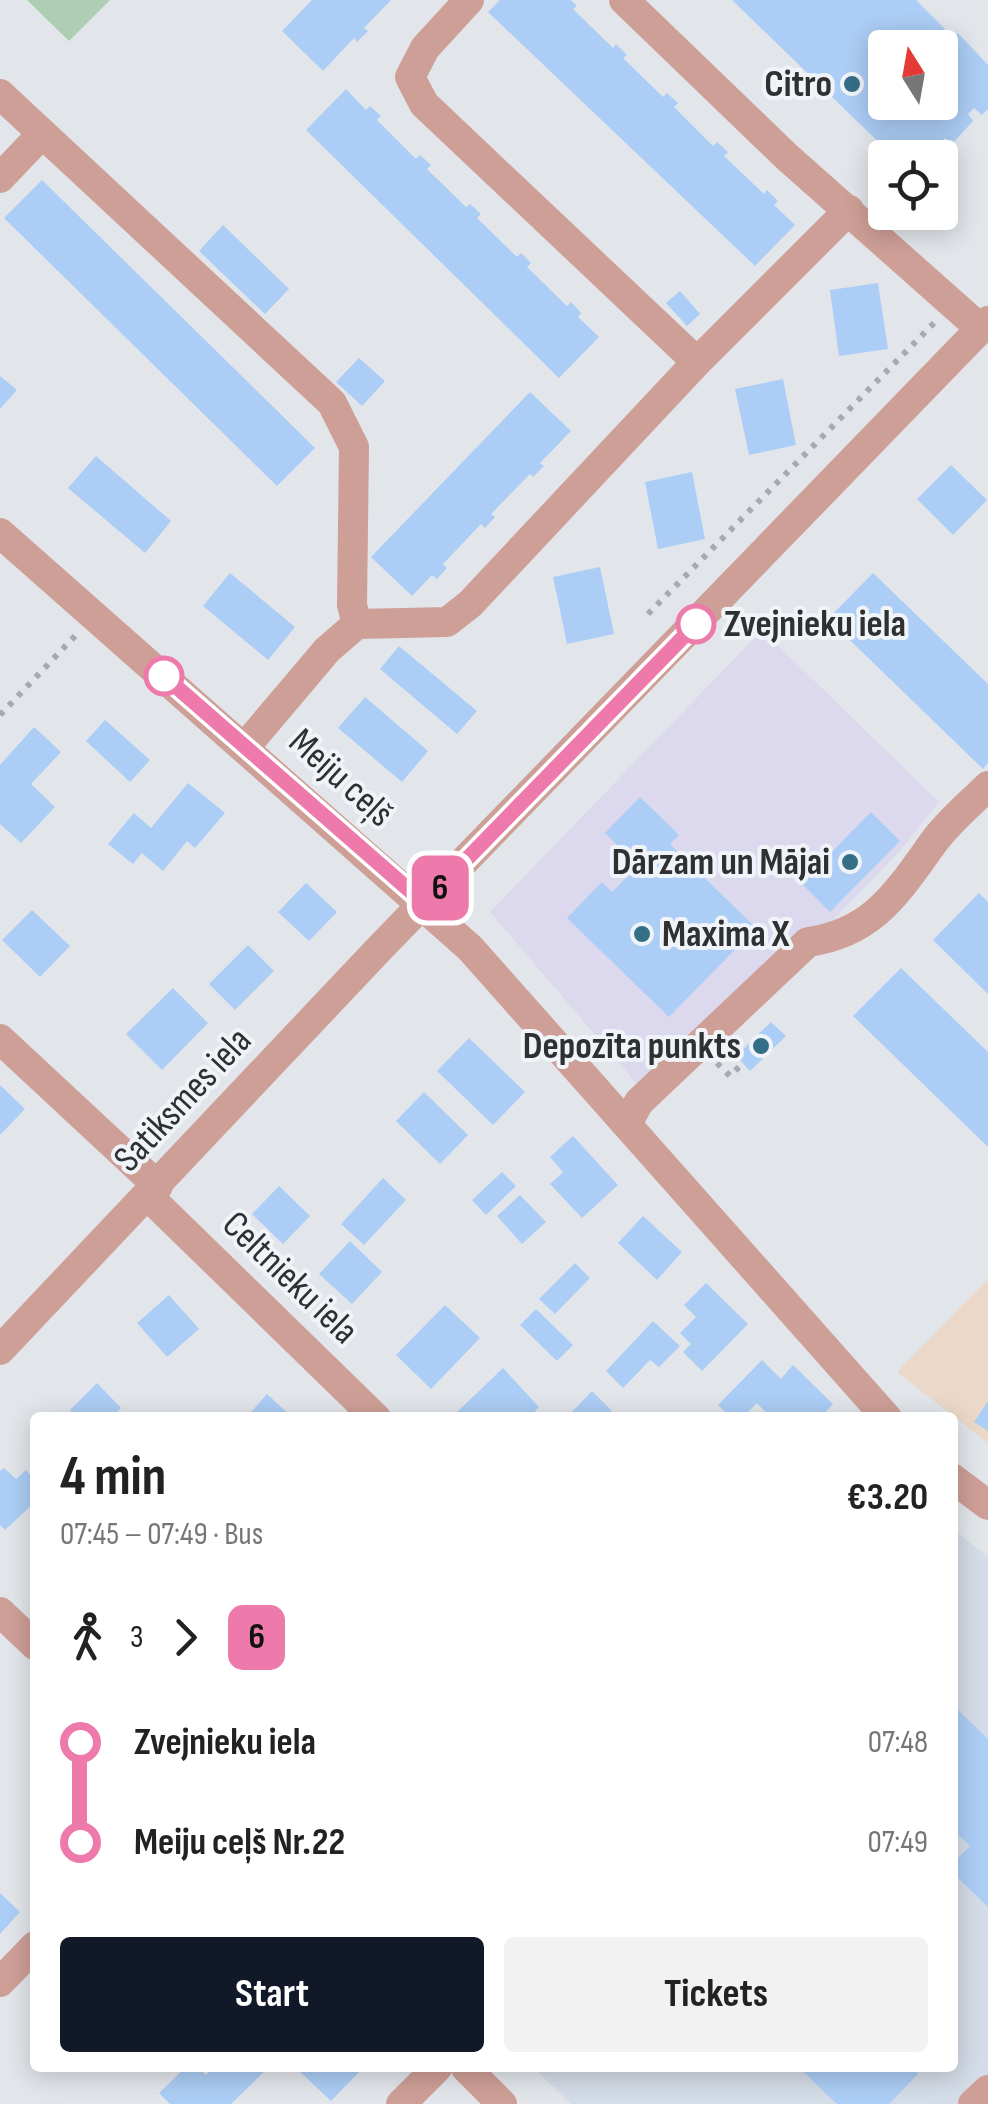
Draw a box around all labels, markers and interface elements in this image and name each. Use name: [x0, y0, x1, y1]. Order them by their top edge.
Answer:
north arrow: [868, 30, 958, 120]
map controls: [868, 30, 958, 230]
place label: Citro: [764, 62, 832, 107]
marker: Citro: [841, 73, 863, 95]
button: locate: [868, 140, 958, 230]
place label: Zvejnieku iela: [724, 602, 906, 647]
marker: Zvejnieku iela: [677, 605, 715, 643]
unlabelled marker: [145, 657, 183, 695]
street label: Meiju ceļš: [280, 720, 402, 836]
place label: Dārzam un Mājai: [612, 840, 830, 885]
marker: Dārzam un Mājai: [839, 851, 861, 873]
line badge: 6: [408, 856, 472, 920]
text: 6: [432, 867, 448, 910]
place label: Maxima X: [662, 912, 790, 957]
marker: Maxima X: [631, 923, 653, 945]
street label: Satiksmes iela: [105, 1019, 261, 1181]
place label: Depozīta punkts: [523, 1024, 741, 1069]
marker: Depozīta punkts: [750, 1035, 772, 1057]
street label: Celtnieku iela: [213, 1202, 367, 1354]
text: 4 min: [60, 1444, 166, 1511]
text: €3.20: [847, 1475, 928, 1520]
text: 07:45 – 07:49 · Bus: [60, 1515, 263, 1554]
icon: walk: [60, 1610, 115, 1665]
icon: forward: [158, 1610, 213, 1665]
text: 6: [248, 1616, 265, 1659]
text: 3: [130, 1618, 143, 1657]
text: Zvejnieku iela: [134, 1720, 316, 1765]
text: 07:48: [868, 1723, 928, 1762]
text: Meiju ceļš Nr.22: [134, 1820, 345, 1865]
text: 07:49: [868, 1823, 928, 1862]
button: Start: [60, 1937, 484, 2052]
button: Tickets: [504, 1937, 928, 2052]

